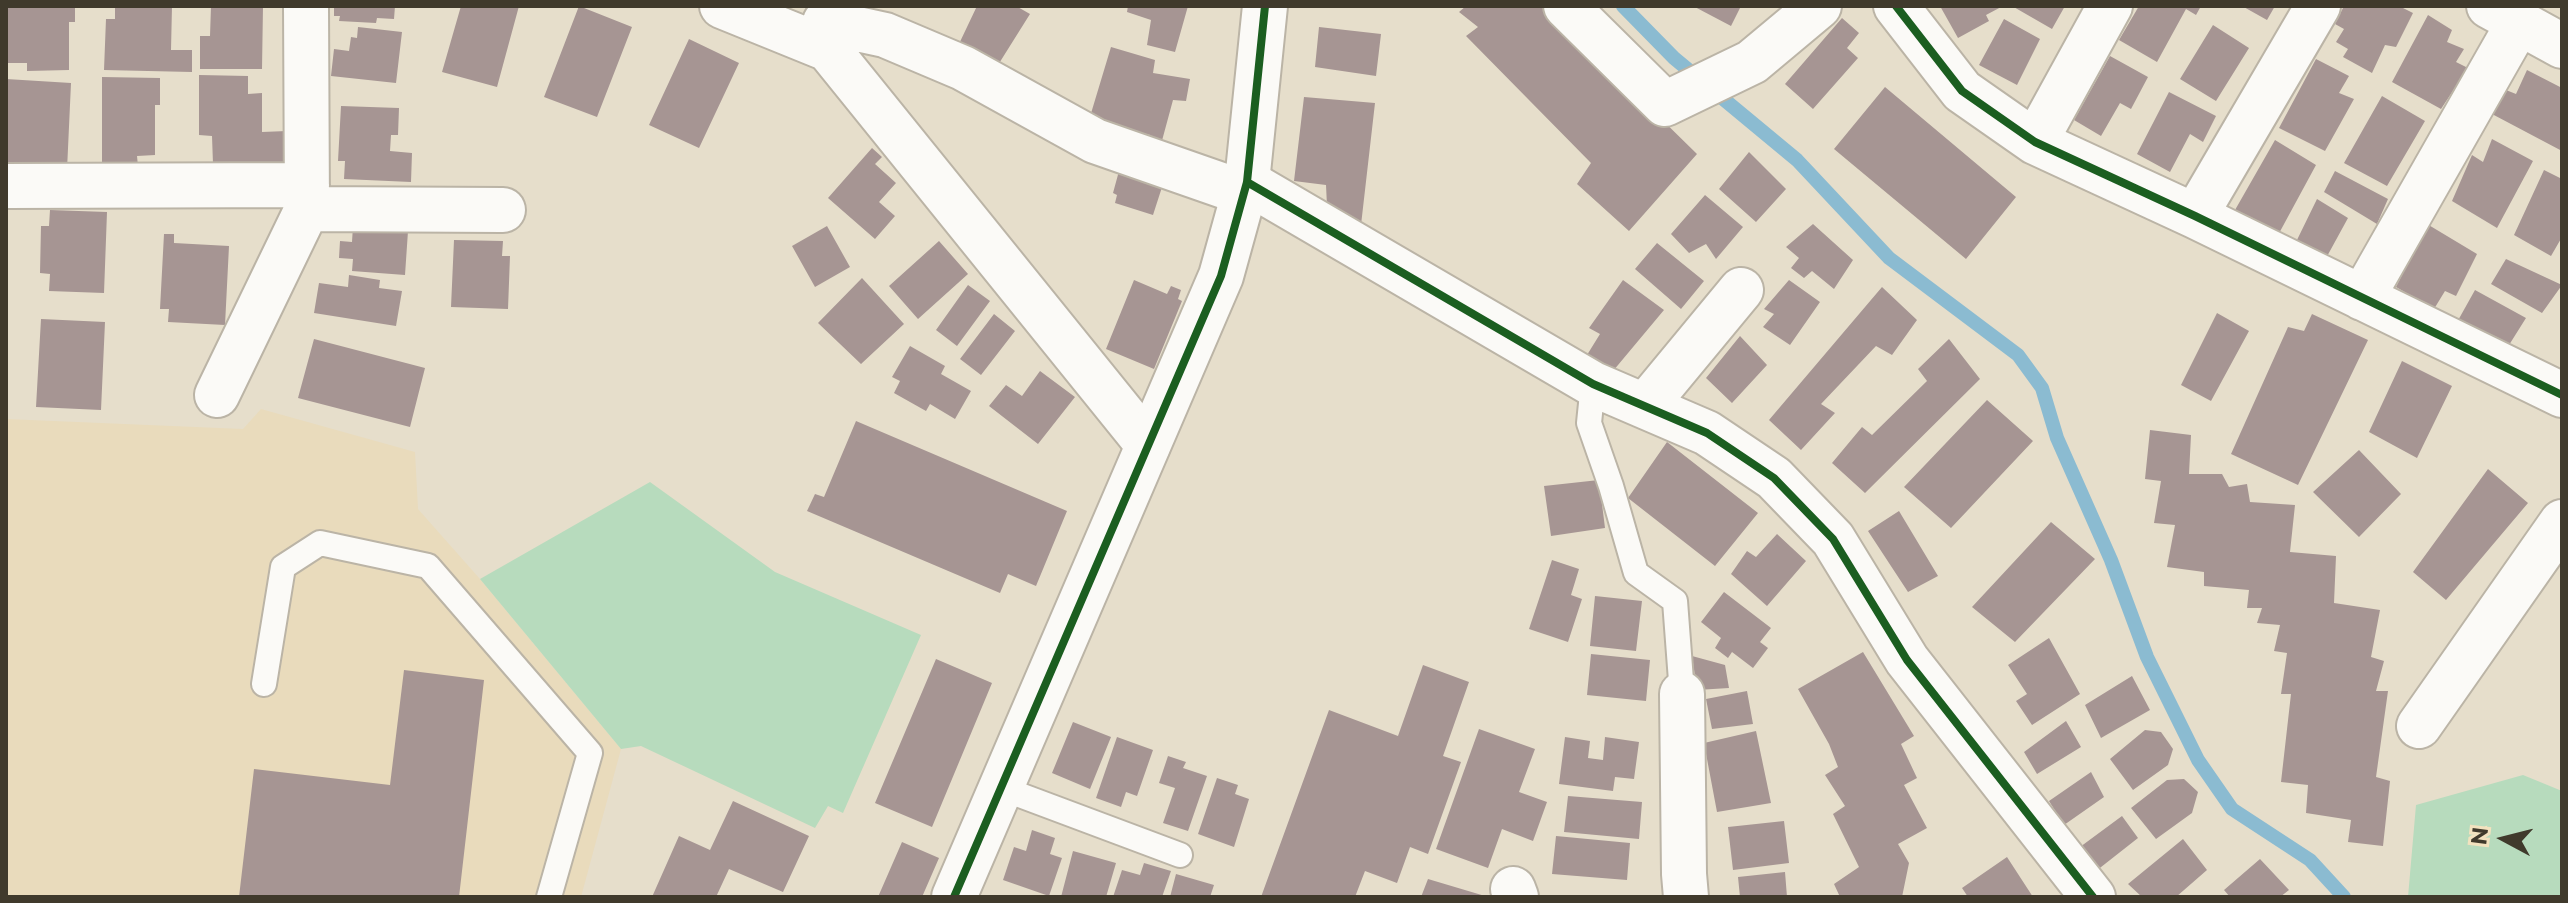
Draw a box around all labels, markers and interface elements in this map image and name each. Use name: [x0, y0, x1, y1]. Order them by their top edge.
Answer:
north arrow: [2464, 799, 2544, 879]
text: N: [2465, 826, 2494, 846]

